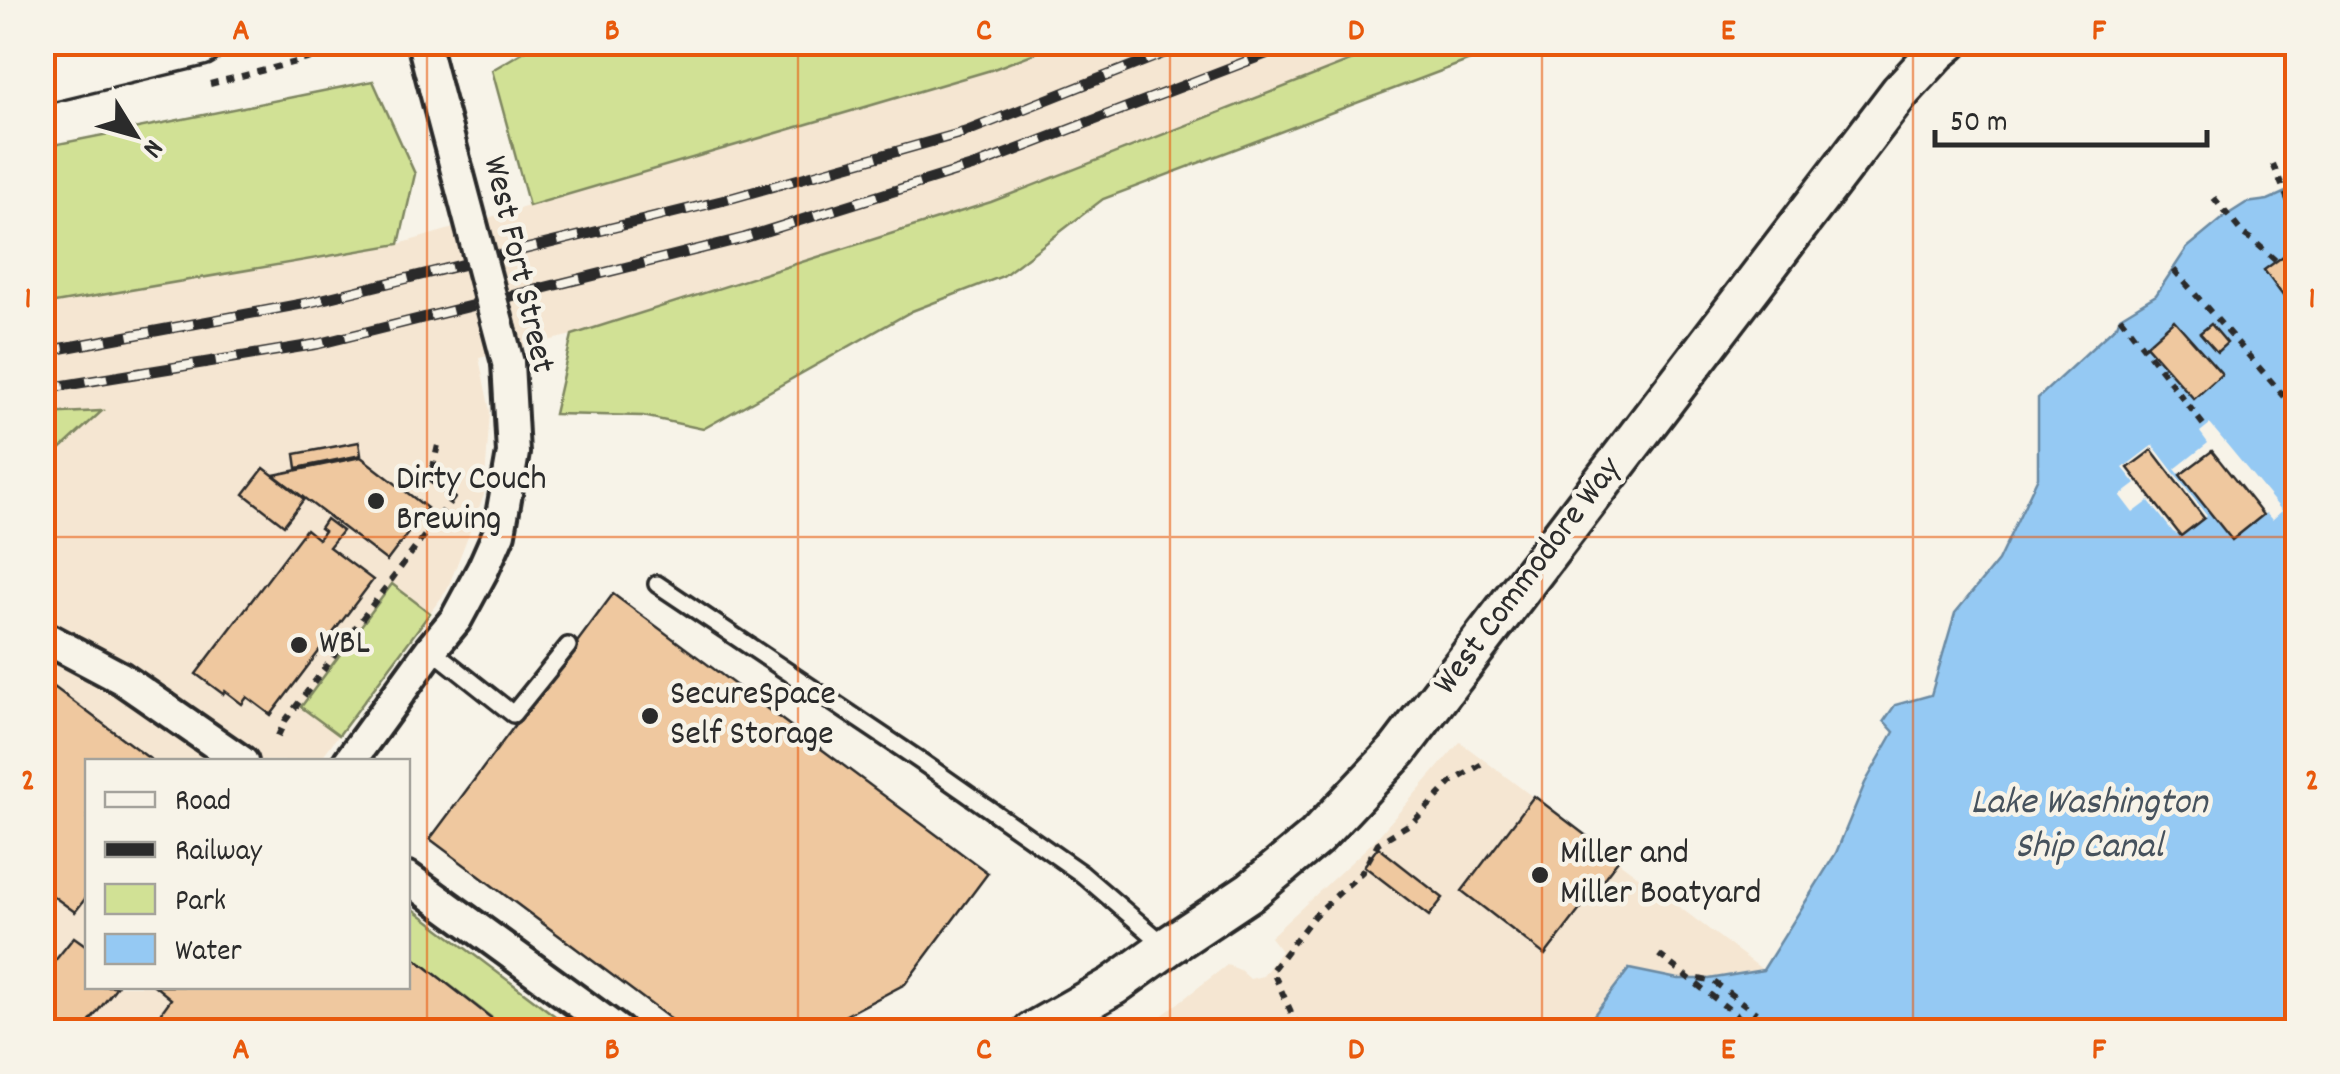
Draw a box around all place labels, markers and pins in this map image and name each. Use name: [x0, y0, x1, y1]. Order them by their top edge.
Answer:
place label: Dirty Couch Brewing: [396, 456, 547, 546]
marker: Dirty Couch Brewing: [365, 490, 387, 512]
place label: WBL: [319, 620, 370, 670]
marker: WBL: [288, 634, 310, 656]
place label: SecureSpace Self Storage: [670, 671, 836, 761]
marker: SecureSpace Self Storage: [639, 705, 661, 727]
place label: Miller and Miller Boatyard: [1560, 830, 1761, 920]
marker: Miller and Miller Boatyard: [1529, 864, 1551, 886]

